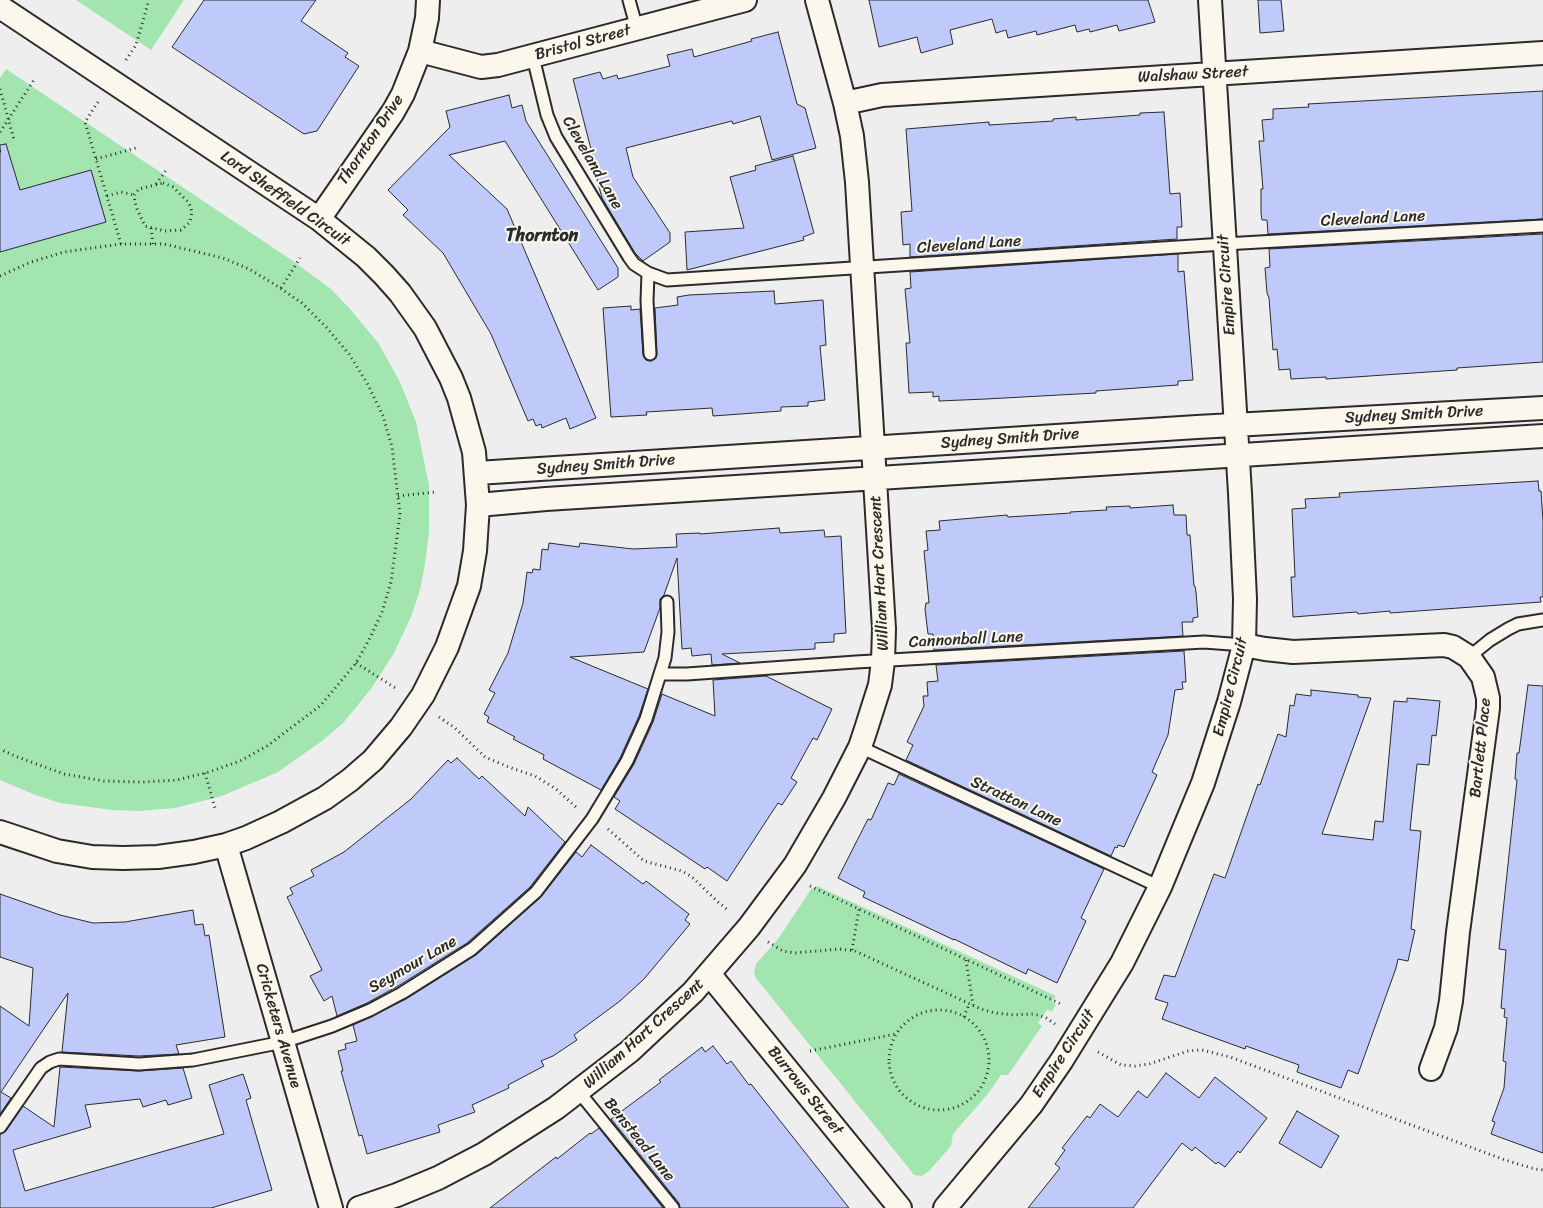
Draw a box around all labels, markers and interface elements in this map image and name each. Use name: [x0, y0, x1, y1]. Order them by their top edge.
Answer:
street label: Bristol Street: [533, 21, 633, 65]
street label: Walshaw Street: [1137, 63, 1249, 87]
street label: Thornton Drive: [334, 91, 408, 189]
street label: Cleveland Lane: [558, 113, 626, 213]
street label: Lord Sheffield Circuit: [217, 147, 353, 251]
street label: Cleveland Lane: [1320, 207, 1426, 231]
district label: Thornton: [506, 225, 578, 247]
street label: Cleveland Lane: [916, 232, 1022, 258]
street label: Empire Circuit: [1214, 234, 1240, 336]
street label: Sydney Smith Drive: [1344, 402, 1484, 428]
street label: Sydney Smith Drive: [940, 425, 1080, 453]
street label: Sydney Smith Drive: [536, 451, 676, 479]
street label: William Hart Crescent: [866, 495, 894, 651]
street label: Cannonball Lane: [908, 627, 1024, 653]
street label: Empire Circuit: [1209, 636, 1253, 738]
street label: Bartlett Place: [1466, 697, 1496, 799]
street label: Stratton Lane: [967, 773, 1065, 831]
street label: Seymour Lane: [366, 932, 460, 998]
street label: Cricketers Avenue: [251, 961, 305, 1091]
street label: William Hart Crescent: [580, 975, 708, 1093]
street label: Empire Circuit: [1028, 1006, 1100, 1102]
street label: Burrows Street: [763, 1043, 847, 1139]
street label: Benstead Lane: [599, 1094, 679, 1186]

